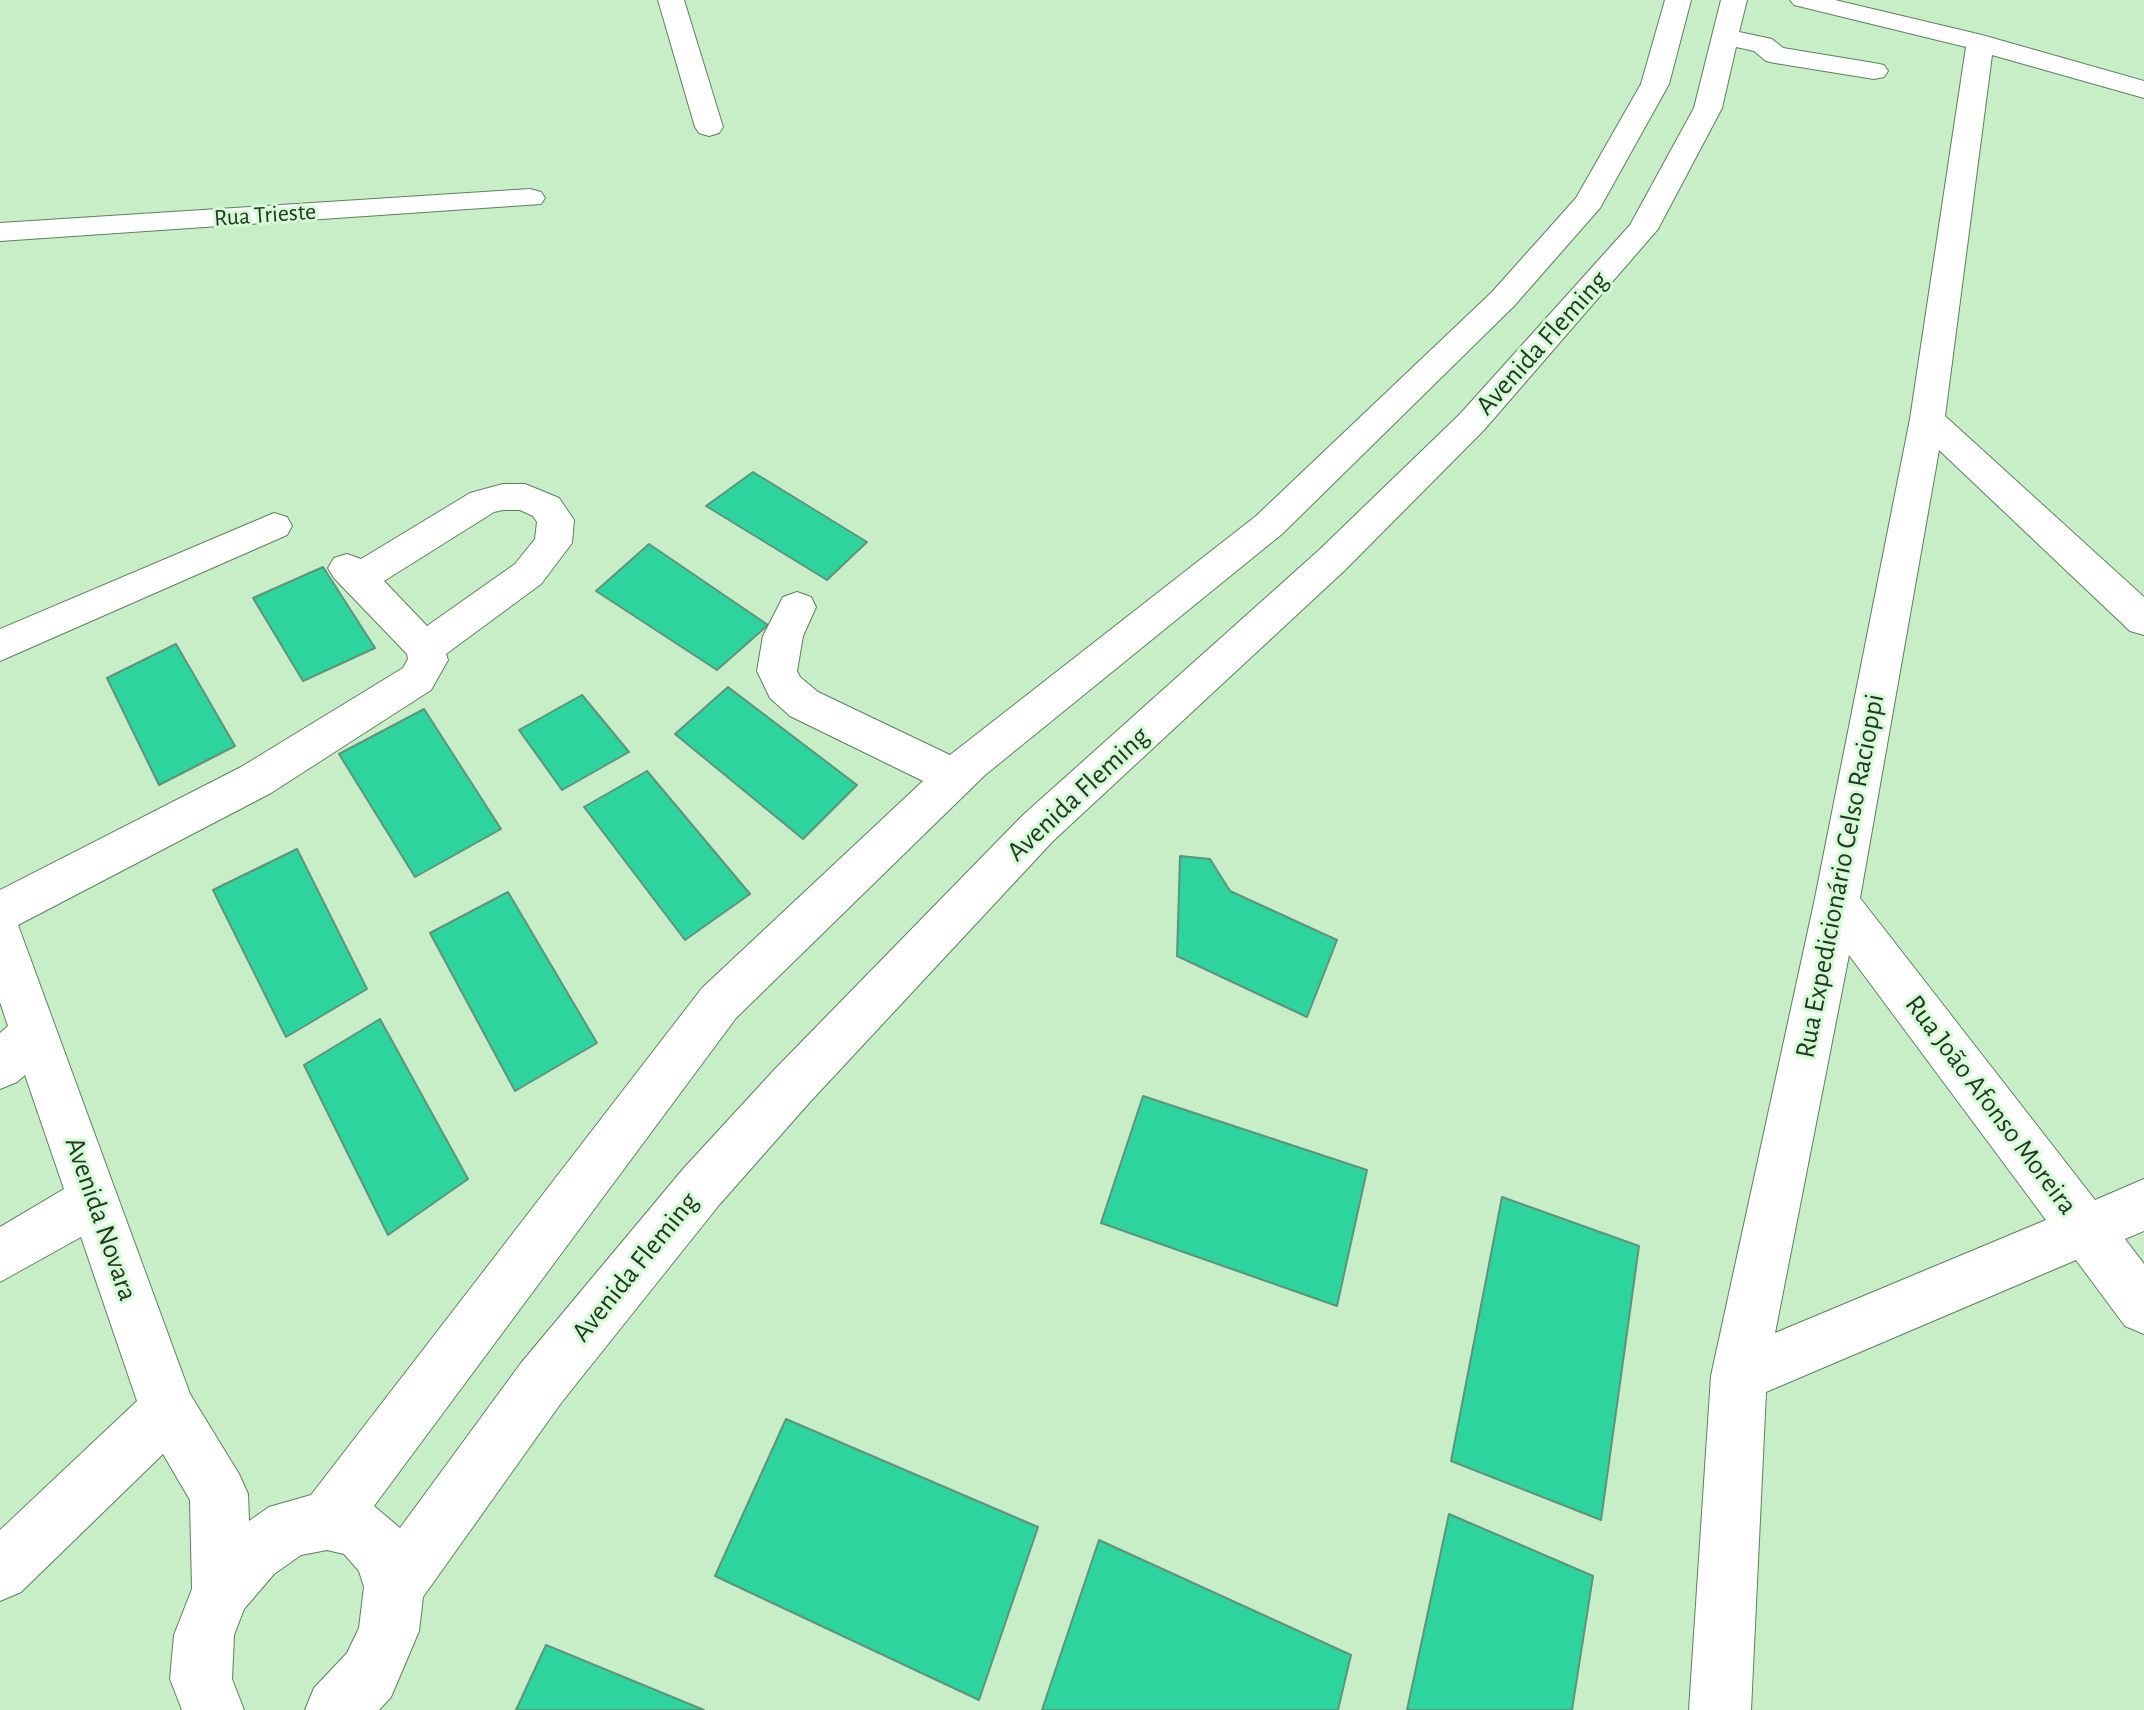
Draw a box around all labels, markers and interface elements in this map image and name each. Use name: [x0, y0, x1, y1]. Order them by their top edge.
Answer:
street label: Rua Trieste: [213, 197, 317, 233]
street label: Avenida Fleming: [1468, 264, 1616, 422]
street label: Rua Expedicionário Celso Racioppi: [1788, 691, 1892, 1061]
street label: Avenida Fleming: [1000, 719, 1156, 869]
street label: Rua João Afonso Moreira: [1897, 989, 2085, 1221]
street label: Avenida Novara: [57, 1133, 145, 1305]
street label: Avenida Fleming: [565, 1186, 705, 1348]

